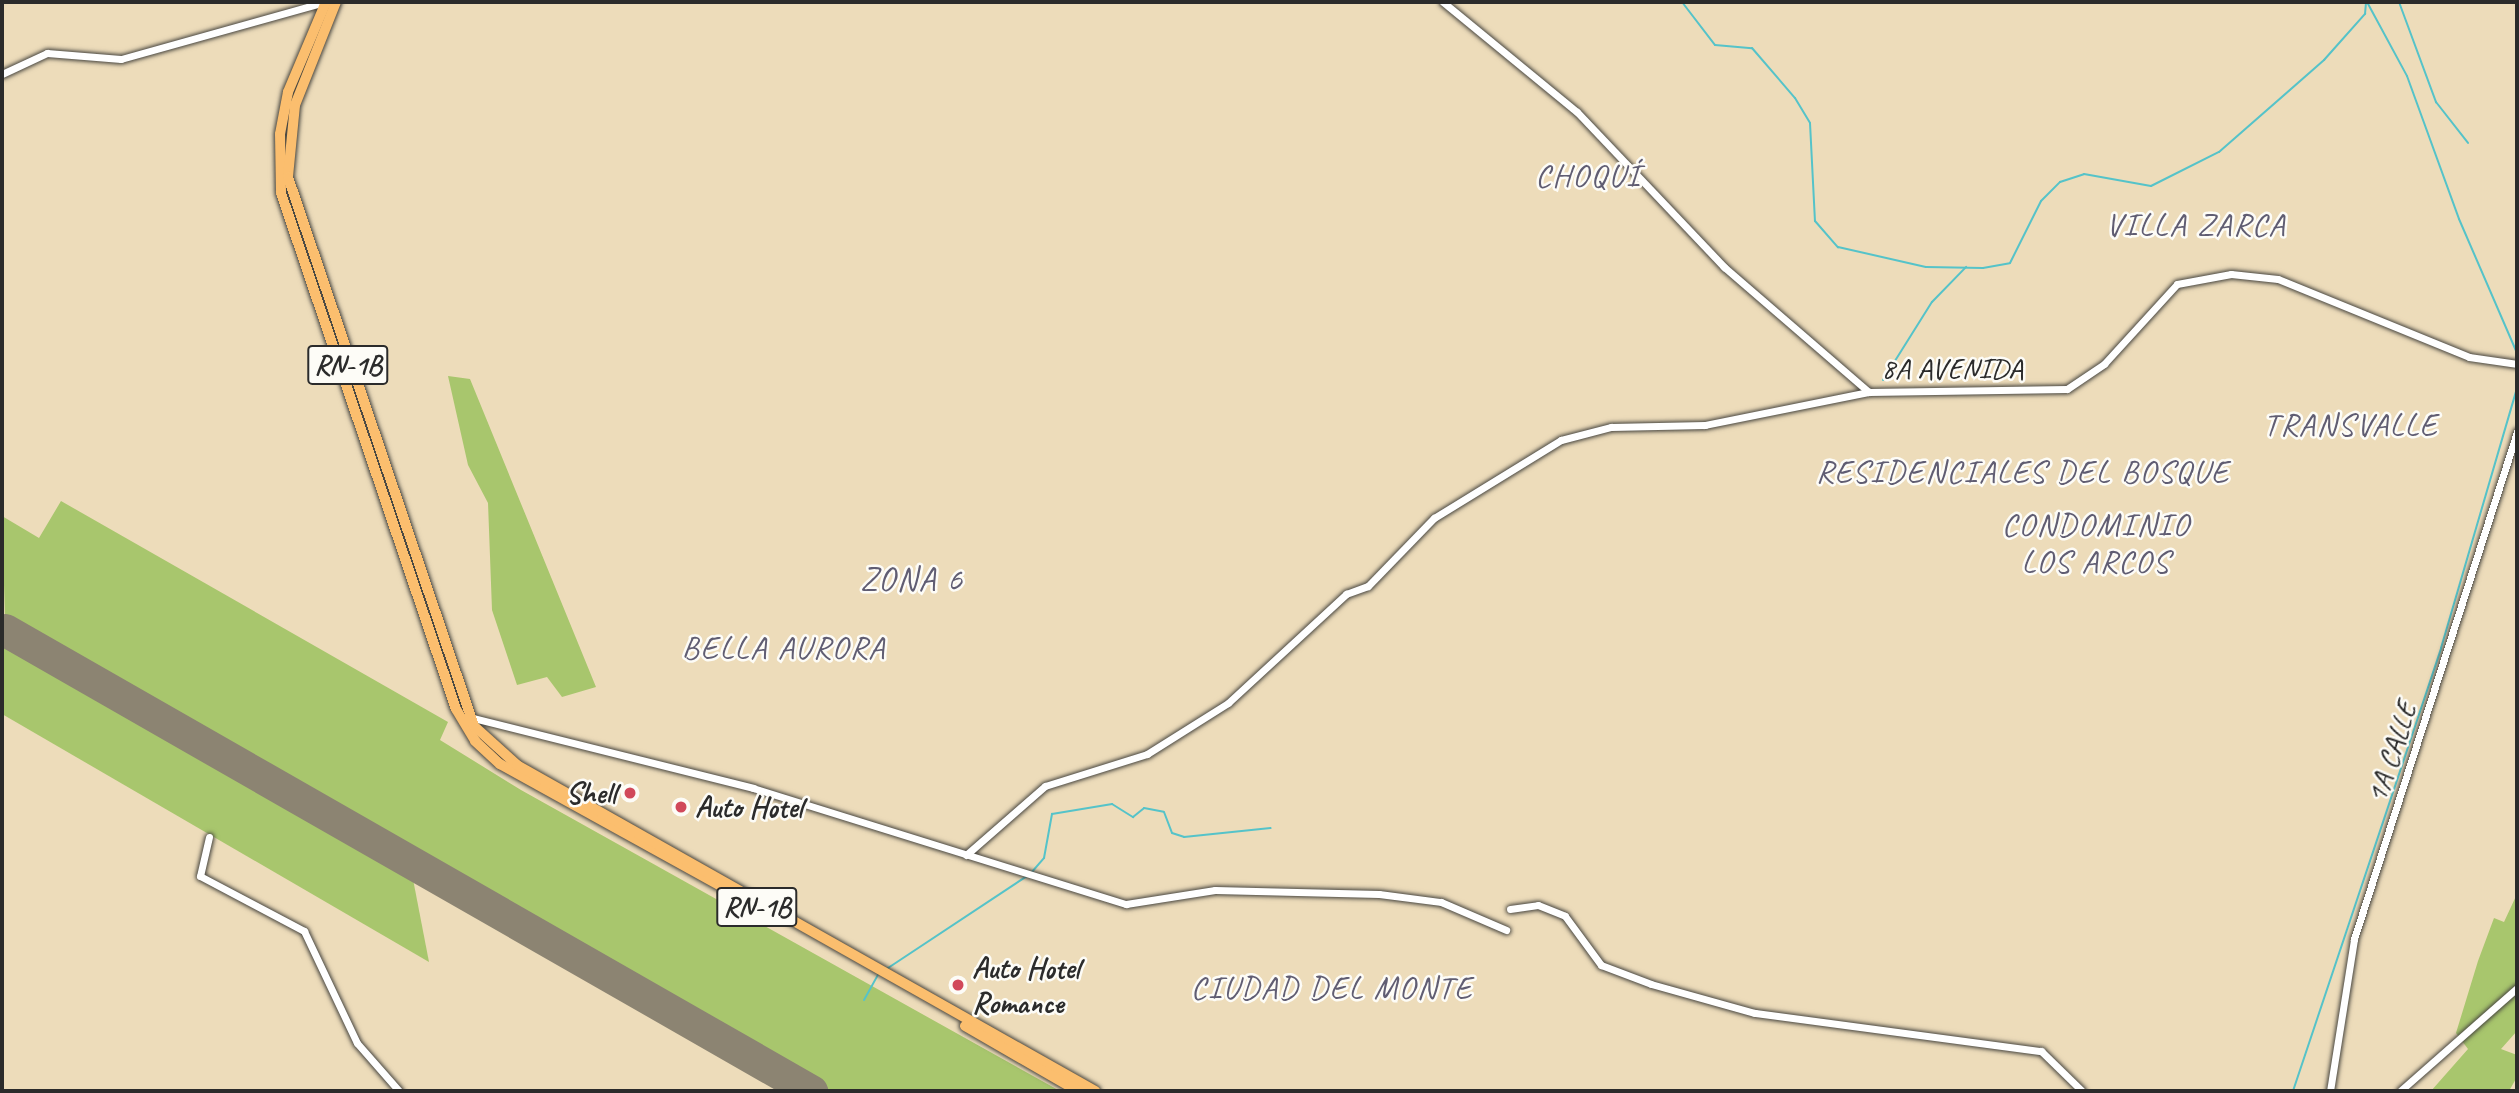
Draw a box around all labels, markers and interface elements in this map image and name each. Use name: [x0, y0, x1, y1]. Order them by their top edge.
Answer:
district label: CHOQUÍ: [1536, 157, 1640, 195]
district label: VILLA ZARCA: [2108, 206, 2284, 244]
road number: RN-1B: [306, 340, 390, 390]
street label: 8A AVENIDA: [1882, 350, 2022, 386]
district label: TRANSVALLE: [2265, 406, 2437, 444]
district label: RESIDENCIALES DEL BOSQUE: [1819, 453, 2227, 491]
district label: CONDOMINIO LOS ARCOS: [2004, 507, 2188, 582]
district label: ZONA 6: [861, 560, 963, 600]
district label: BELLA AURORA: [684, 629, 884, 667]
street label: 1A CALLE: [2358, 698, 2424, 806]
place label: Shell: [566, 775, 616, 811]
marker: Shell: [622, 785, 638, 801]
place label: Auto Hotel: [695, 789, 803, 825]
marker: Auto Hotel: [673, 799, 689, 815]
road number: RN-1B: [715, 883, 799, 932]
place label: Auto Hotel Romance: [972, 950, 1080, 1020]
district label: CIUDAD DEL MONTE: [1194, 969, 1470, 1007]
marker: Auto Hotel Romance: [950, 977, 966, 993]

